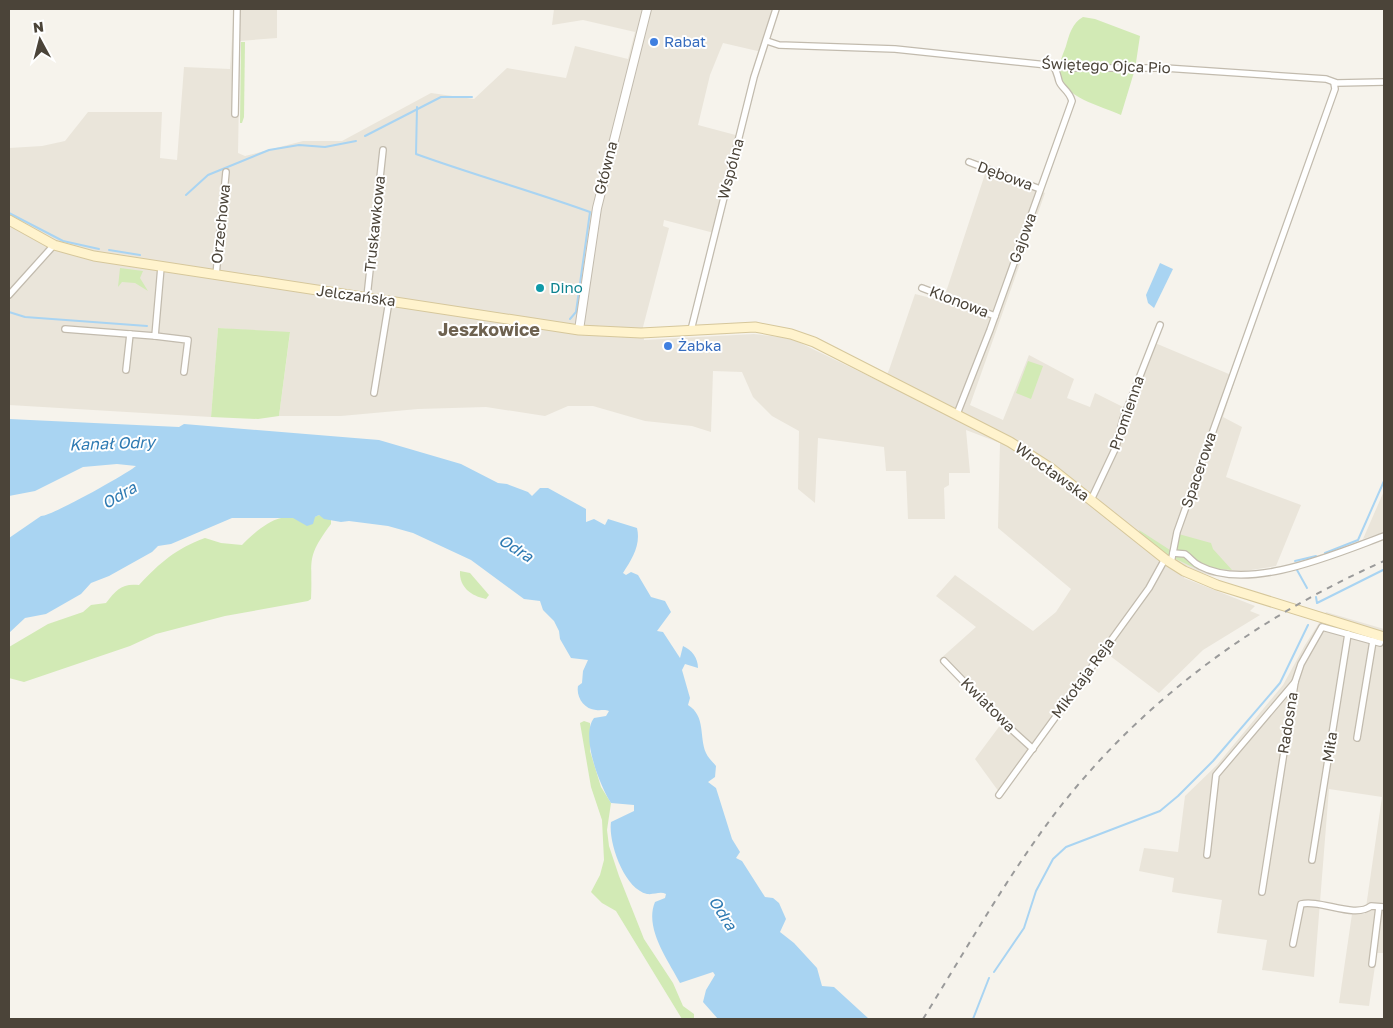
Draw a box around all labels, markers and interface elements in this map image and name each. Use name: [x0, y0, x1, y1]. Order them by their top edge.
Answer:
north arrow: [15, 15, 65, 65]
text: N: [32, 18, 45, 36]
place label: Rabat: [664, 32, 706, 50]
marker: Rabat: [648, 36, 660, 48]
street label: Świętego Ojca Pio: [1041, 54, 1171, 76]
street label: Wspólna: [713, 136, 747, 201]
street label: Główna: [590, 139, 620, 196]
street label: Dębowa: [975, 157, 1035, 193]
street label: Truskawkowa: [360, 175, 388, 273]
street label: Orzechowa: [207, 183, 233, 265]
street label: Gajowa: [1005, 210, 1039, 265]
place label: Dino: [550, 278, 583, 296]
street label: Jelczańska: [315, 281, 397, 309]
marker: Dino: [534, 282, 546, 294]
street label: Klonowa: [927, 282, 992, 321]
district label: Jeszkowice: [438, 318, 540, 340]
place label: Żabka: [678, 336, 722, 354]
marker: Żabka: [662, 340, 674, 352]
street label: Promienna: [1105, 373, 1147, 452]
street label: Spacerowa: [1177, 429, 1219, 510]
water label: Kanał Odry: [69, 431, 157, 454]
street label: Wrocławska: [1012, 438, 1093, 504]
water label: Odra: [98, 477, 141, 513]
water label: Odra: [495, 530, 538, 567]
street label: Mikołaja Reja: [1047, 634, 1117, 721]
street label: Kwiatowa: [958, 673, 1020, 735]
street label: Radosna: [1273, 691, 1301, 755]
street label: Miła: [1318, 730, 1340, 763]
water label: Odra: [705, 892, 742, 935]

